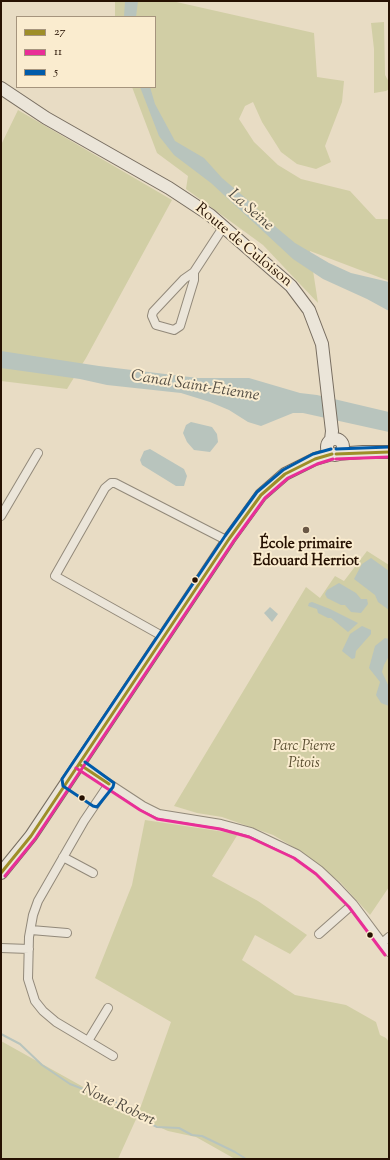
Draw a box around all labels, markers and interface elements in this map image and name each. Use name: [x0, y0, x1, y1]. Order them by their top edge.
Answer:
legend: [16, 16, 156, 88]
text: 27: [54, 23, 66, 41]
text: 11: [54, 43, 62, 61]
text: 5: [54, 63, 58, 81]
water label: La Seine: [223, 186, 277, 236]
street label: Route de Culoison: [191, 200, 295, 292]
water label: Canal Saint-Etienne: [129, 367, 261, 407]
marker: École primaire Edouard Herriot: [301, 525, 311, 535]
place label: École primaire Edouard Herriot: [253, 536, 359, 571]
unlabelled marker: [190, 575, 200, 585]
park label: Parc Pierre Pitois: [273, 738, 335, 773]
unlabelled marker: [77, 793, 87, 803]
unlabelled marker: [365, 930, 375, 940]
water label: Noue Robert: [78, 1081, 158, 1131]

